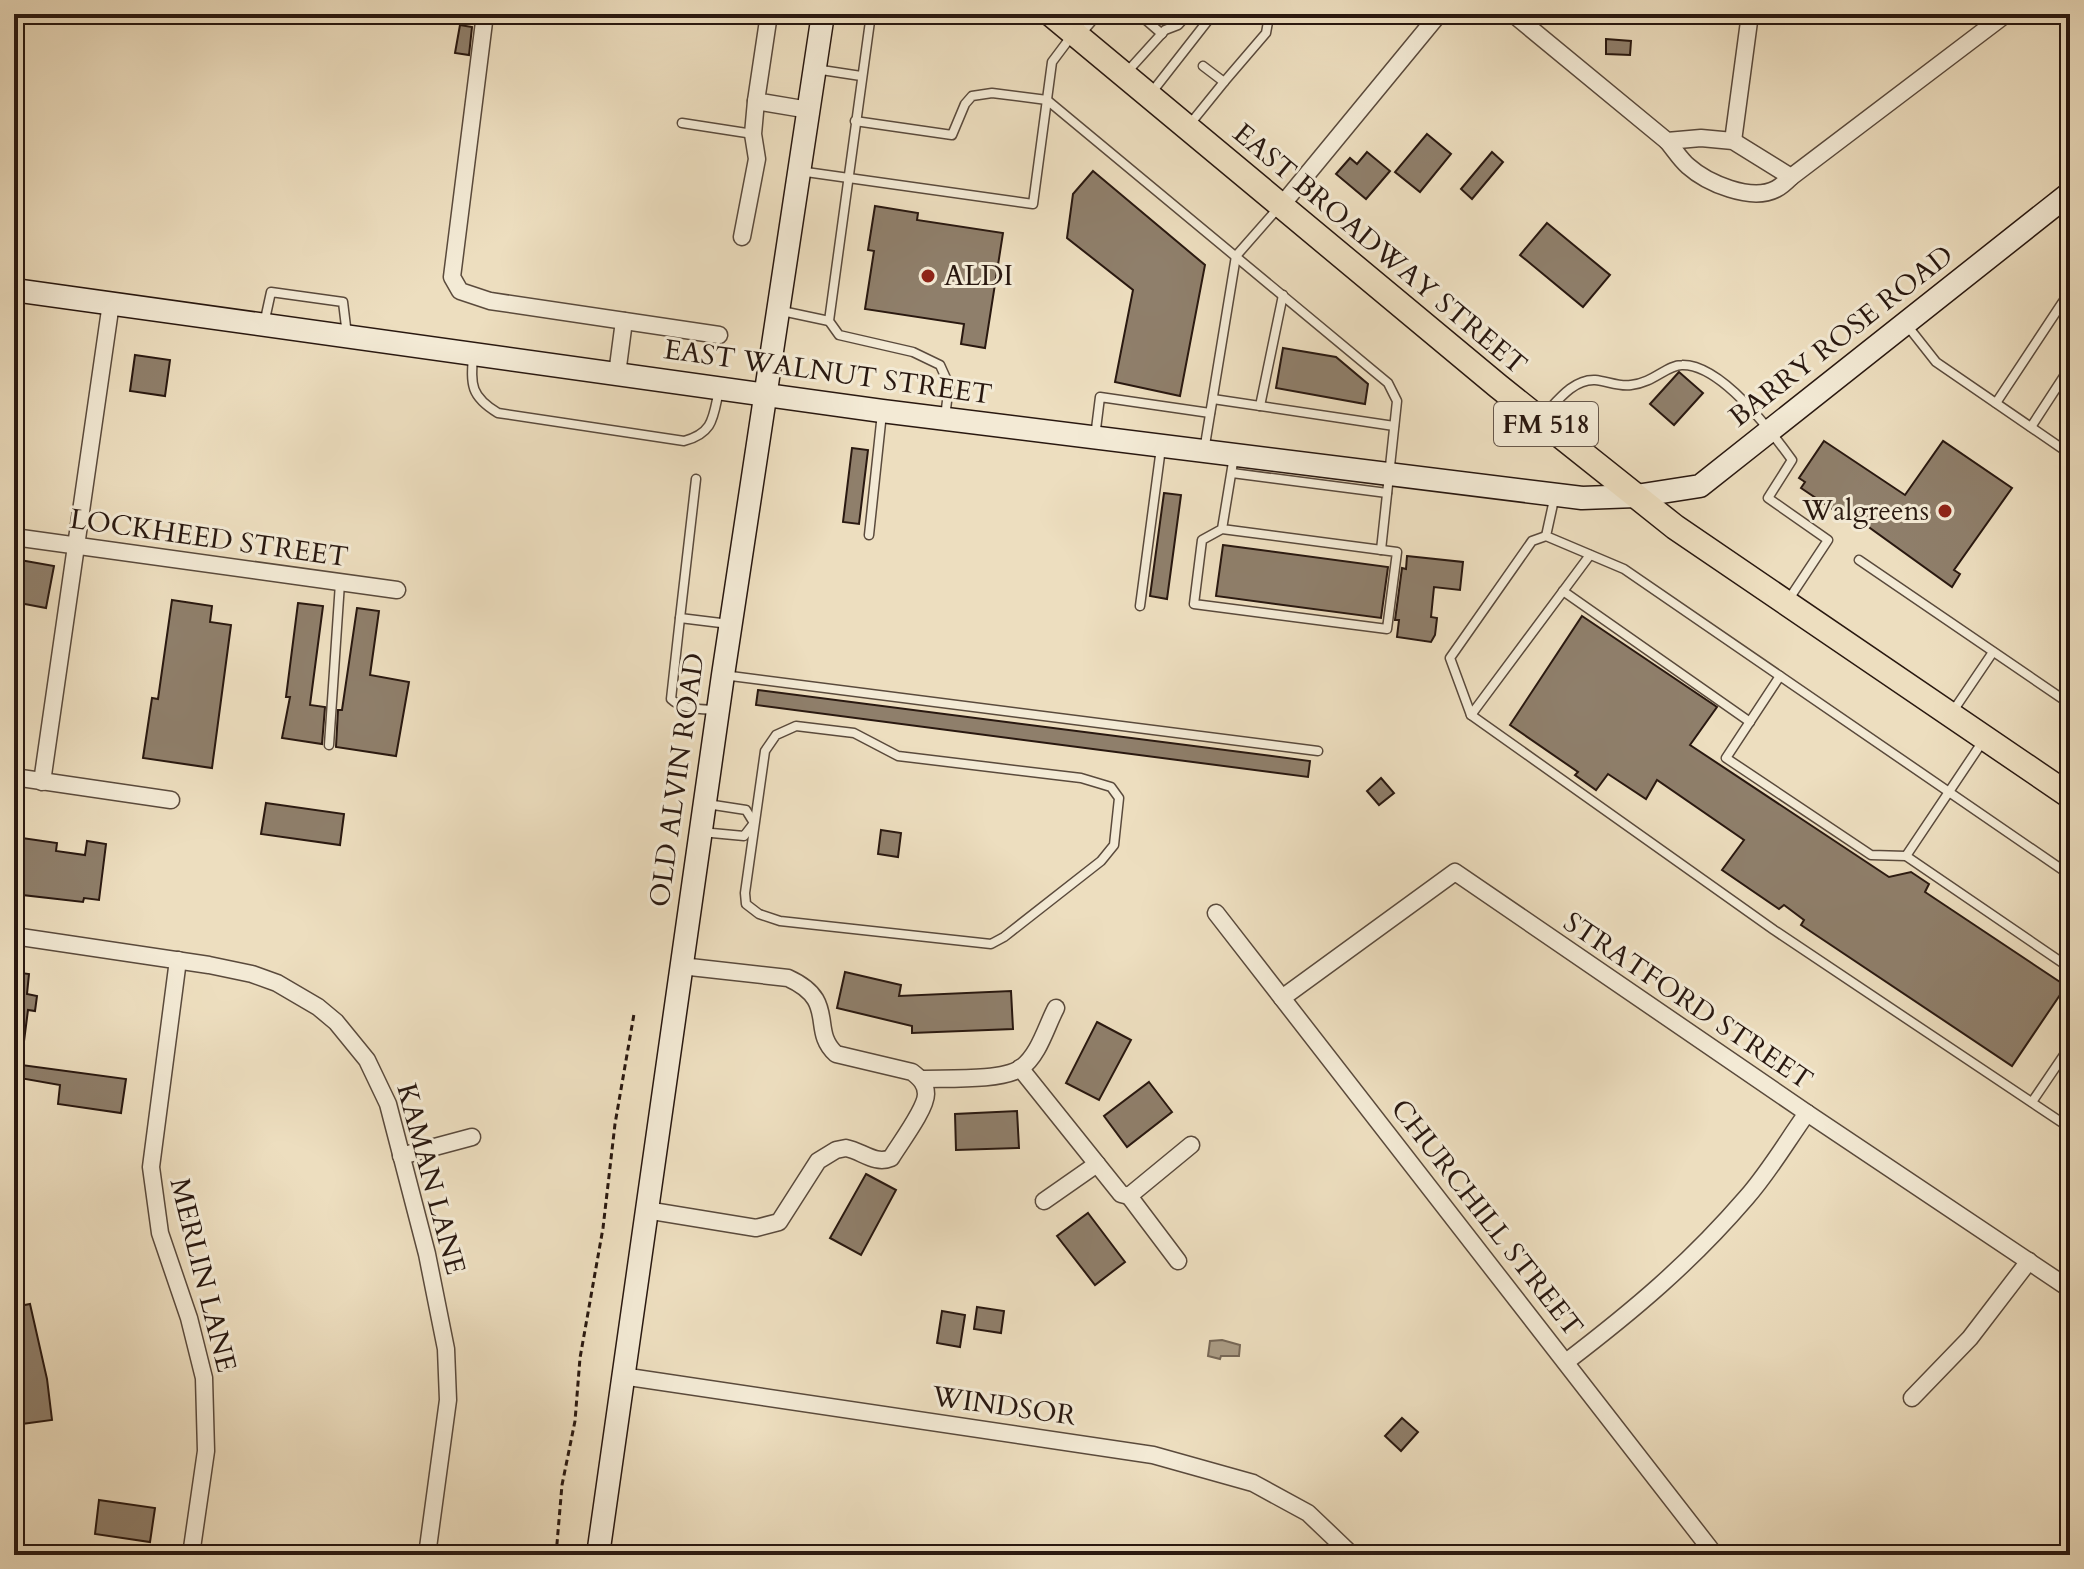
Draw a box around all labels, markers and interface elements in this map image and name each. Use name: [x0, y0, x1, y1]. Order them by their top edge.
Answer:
street label: EAST BROADWAY STREET: [1225, 115, 1535, 383]
street label: BARRY ROSE ROAD: [1721, 236, 1961, 436]
place label: ALDI: [944, 257, 1013, 295]
marker: ALDI: [919, 267, 937, 285]
street label: EAST WALNUT STREET: [661, 330, 995, 414]
road number: FM 518: [1494, 402, 1598, 446]
place label: Walgreens: [1801, 492, 1929, 530]
street label: LOCKHEED STREET: [67, 500, 351, 576]
marker: Walgreens: [1936, 502, 1954, 520]
street label: OLD ALVIN ROAD: [640, 651, 714, 909]
street label: STRATFORD STREET: [1556, 903, 1820, 1099]
street label: KAMAN LANE: [387, 1079, 475, 1279]
street label: CHURCHILL STREET: [1382, 1091, 1592, 1345]
street label: MERLIN LANE: [160, 1174, 246, 1376]
street label: WINDSOR: [929, 1377, 1079, 1435]

